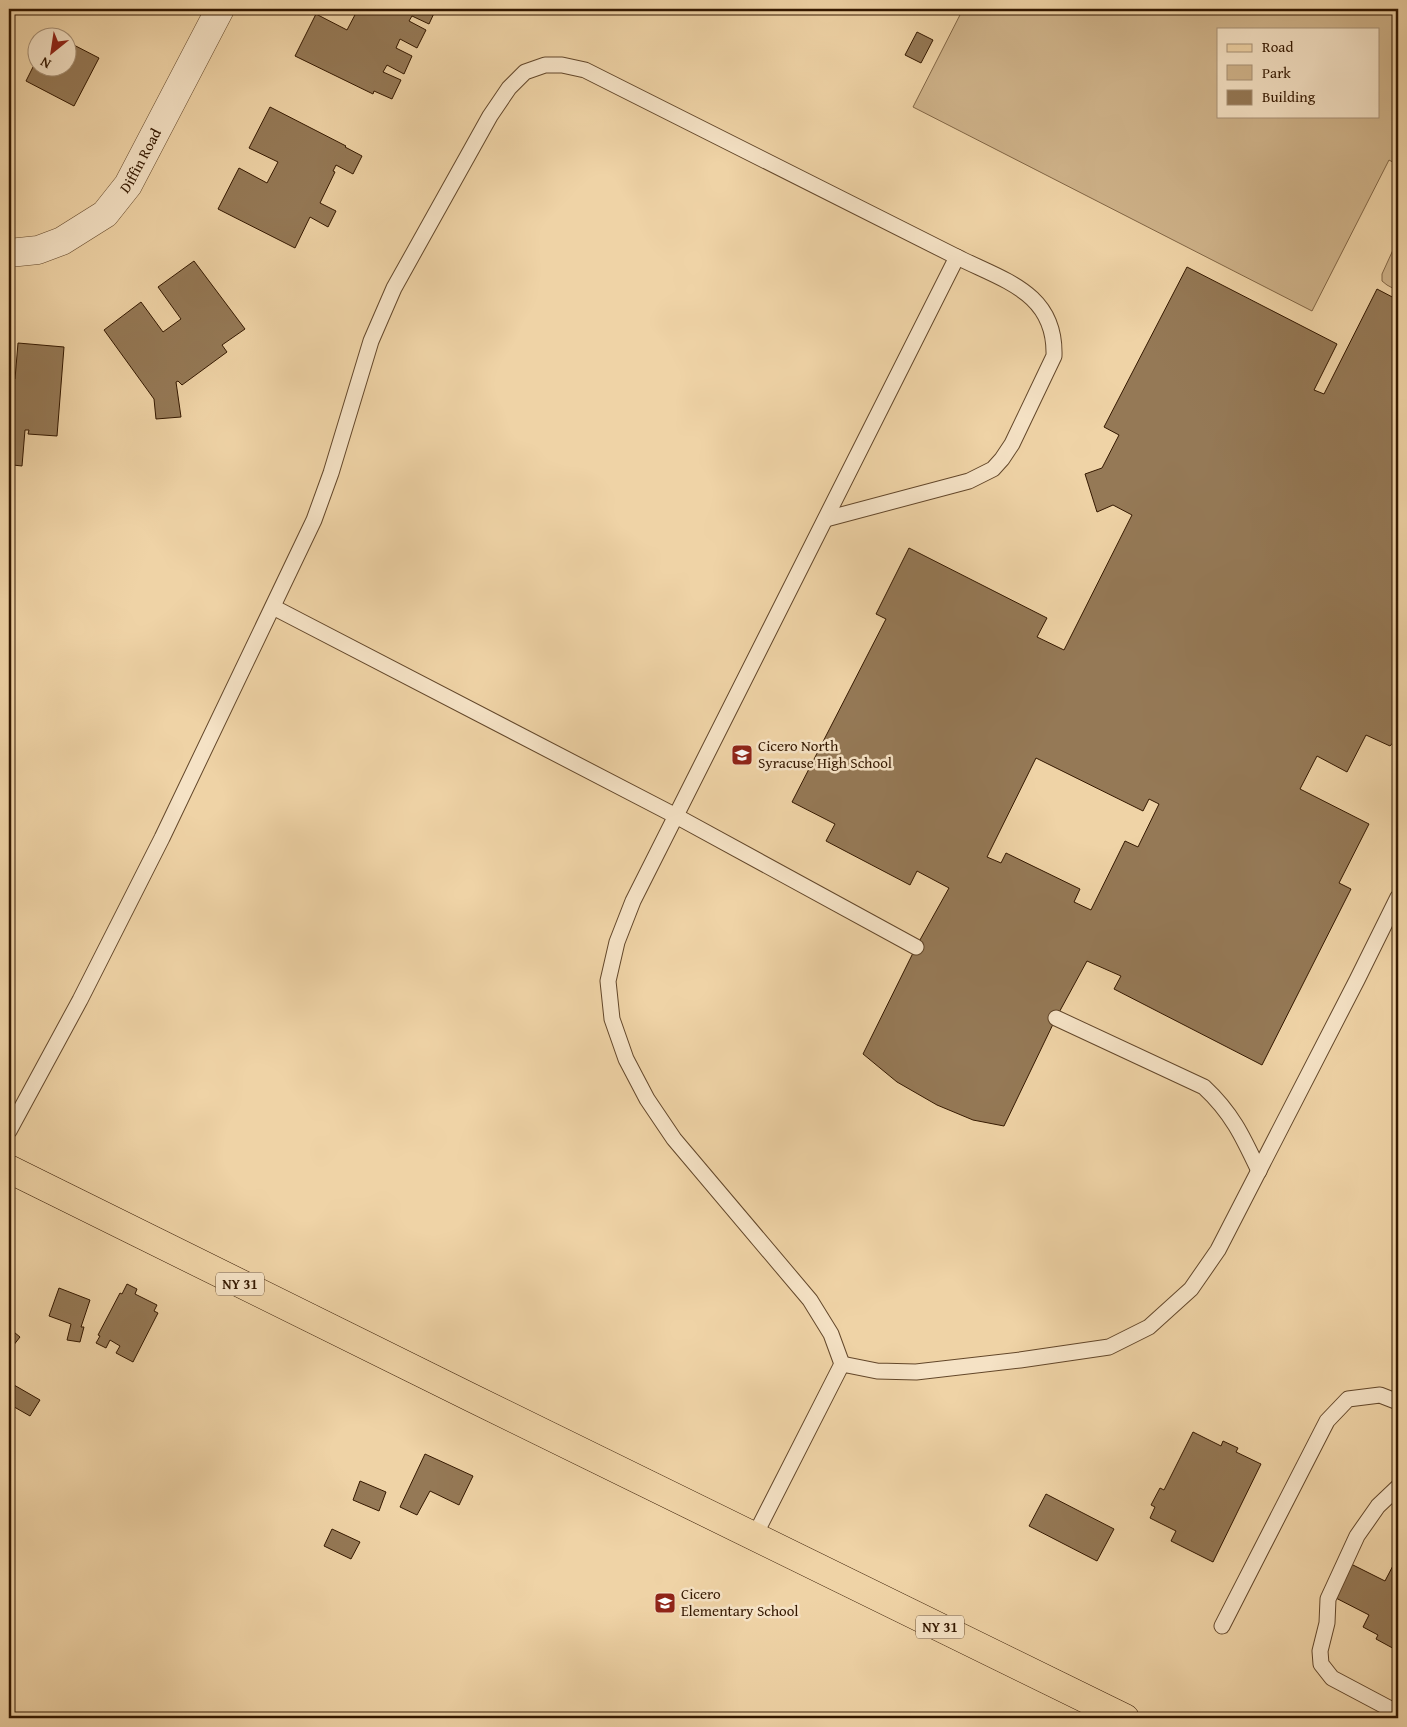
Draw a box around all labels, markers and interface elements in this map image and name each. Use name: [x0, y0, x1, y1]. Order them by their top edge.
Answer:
north arrow: [28, 28, 78, 78]
legend: [1217, 28, 1380, 118]
text: Road: [1262, 36, 1293, 57]
text: N: [36, 52, 55, 74]
text: Park: [1262, 62, 1291, 83]
text: Building: [1262, 86, 1316, 107]
street label: Diffin Road: [115, 124, 166, 197]
place label: Cicero North Syracuse High School: [758, 735, 892, 773]
school or university icon: Cicero North Syracuse High School: [730, 743, 754, 767]
road number: NY 31: [216, 1272, 264, 1296]
place label: Cicero Elementary School: [681, 1583, 799, 1621]
school or university icon: Cicero Elementary School: [653, 1591, 677, 1615]
road number: NY 31: [916, 1615, 964, 1638]

